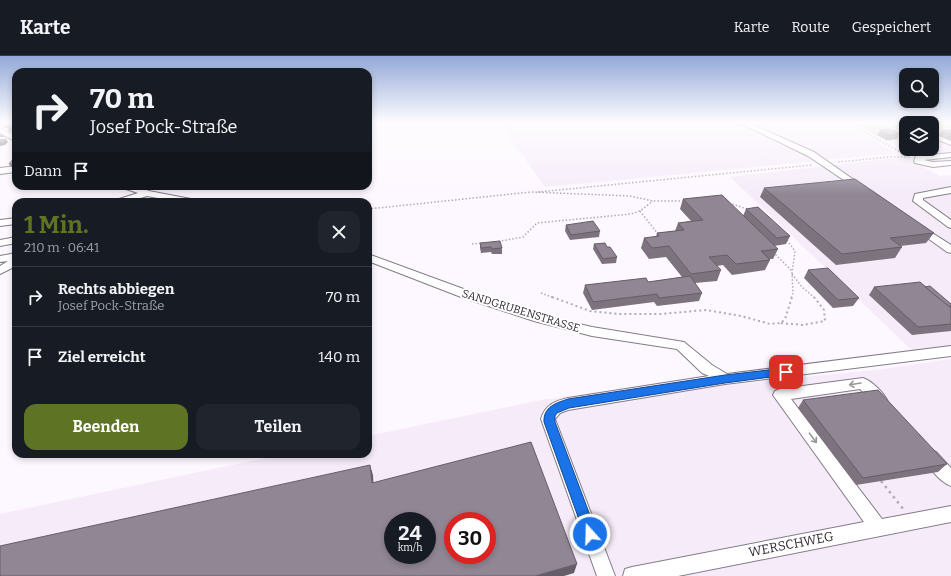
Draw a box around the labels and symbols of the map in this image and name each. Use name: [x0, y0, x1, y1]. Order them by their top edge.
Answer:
street label: SANDGRUBENSTRASSE: [460, 287, 582, 335]
pin: [769, 355, 803, 389]
one-way arrow: [849, 380, 862, 388]
one-way arrow: [808, 433, 817, 444]
speed limit sign: 30: [444, 512, 496, 564]
position arrow: [569, 513, 611, 555]
street label: WERSCHWEG: [747, 528, 835, 560]

